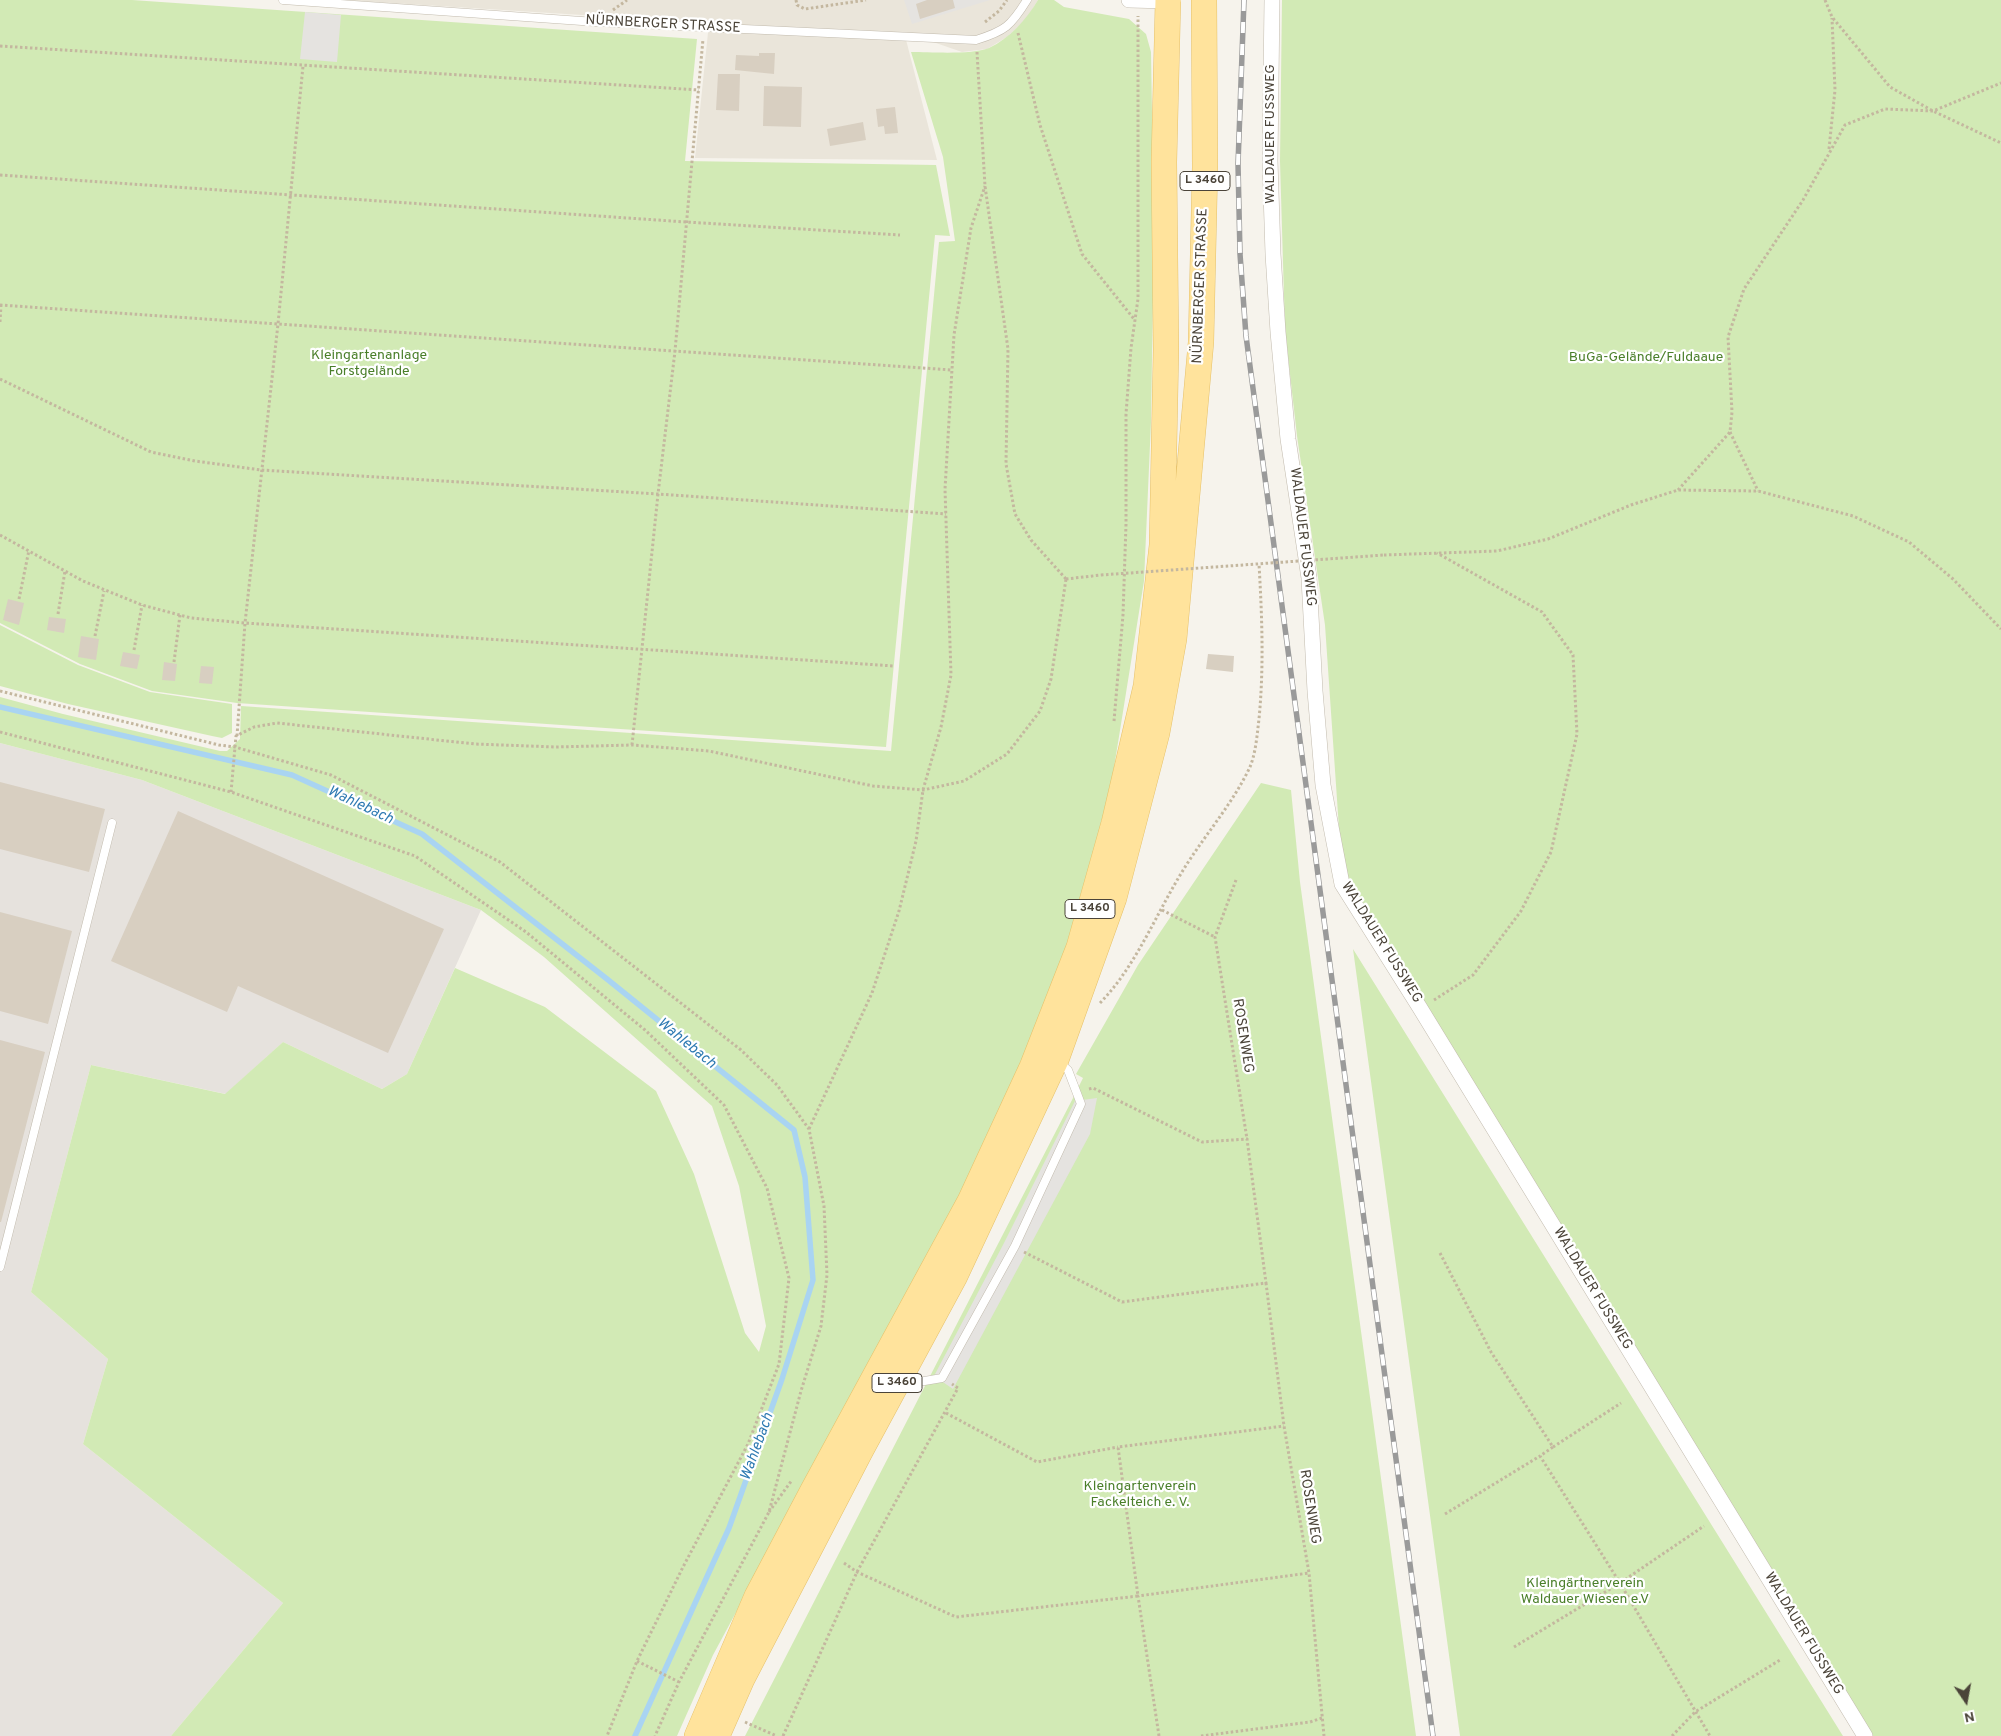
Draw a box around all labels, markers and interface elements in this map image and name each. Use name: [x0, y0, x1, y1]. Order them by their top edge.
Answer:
street label: NÜRNBERGER STRASSE: [585, 13, 741, 37]
street label: WALDAUER FUSSWEG: [1263, 64, 1279, 204]
road number: L 3460: [1180, 172, 1230, 190]
street label: NÜRNBERGER STRASSE: [1190, 208, 1212, 364]
park label: Kleingartenanlage Forstgelände: [311, 348, 427, 381]
park label: BuGa-Gelände/Fuldaaue: [1569, 350, 1723, 366]
street label: WALDAUER FUSSWEG: [1285, 467, 1319, 607]
water label: Wahlebach: [324, 783, 396, 829]
street label: WALDAUER FUSSWEG: [1337, 879, 1425, 1007]
road number: L 3460: [1065, 900, 1115, 919]
street label: ROSENWEG: [1228, 998, 1256, 1074]
water label: Wahlebach: [653, 1015, 719, 1073]
street label: WALDAUER FUSSWEG: [1549, 1225, 1635, 1353]
road number: L 3460: [872, 1374, 922, 1392]
water label: Wahlebach: [737, 1411, 779, 1483]
street label: ROSENWEG: [1295, 1469, 1323, 1545]
park label: Kleingartenverein Fackelteich e. V.: [1084, 1479, 1196, 1511]
street label: WALDAUER FUSSWEG: [1760, 1570, 1846, 1698]
park label: Kleingärtnerverein Waldauer Wiesen e.V: [1521, 1576, 1649, 1608]
north arrow: [1941, 1676, 1991, 1726]
text: N: [1963, 1707, 1976, 1726]

